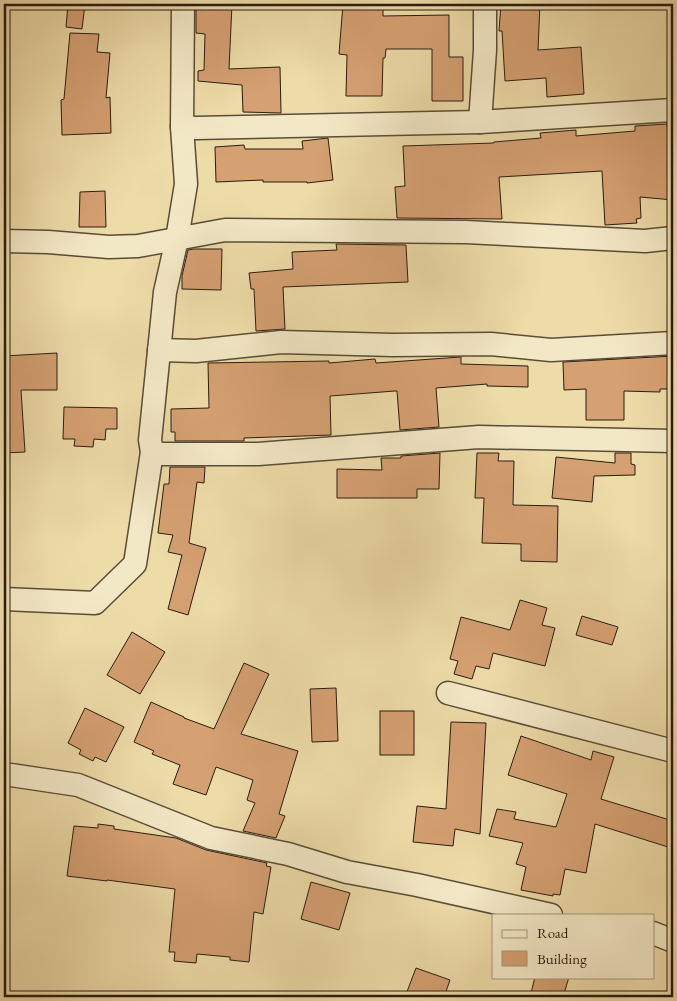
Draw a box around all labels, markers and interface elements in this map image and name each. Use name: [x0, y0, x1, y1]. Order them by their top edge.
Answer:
legend: [492, 914, 654, 978]
text: Road: [537, 923, 569, 942]
text: Building: [537, 949, 587, 968]

